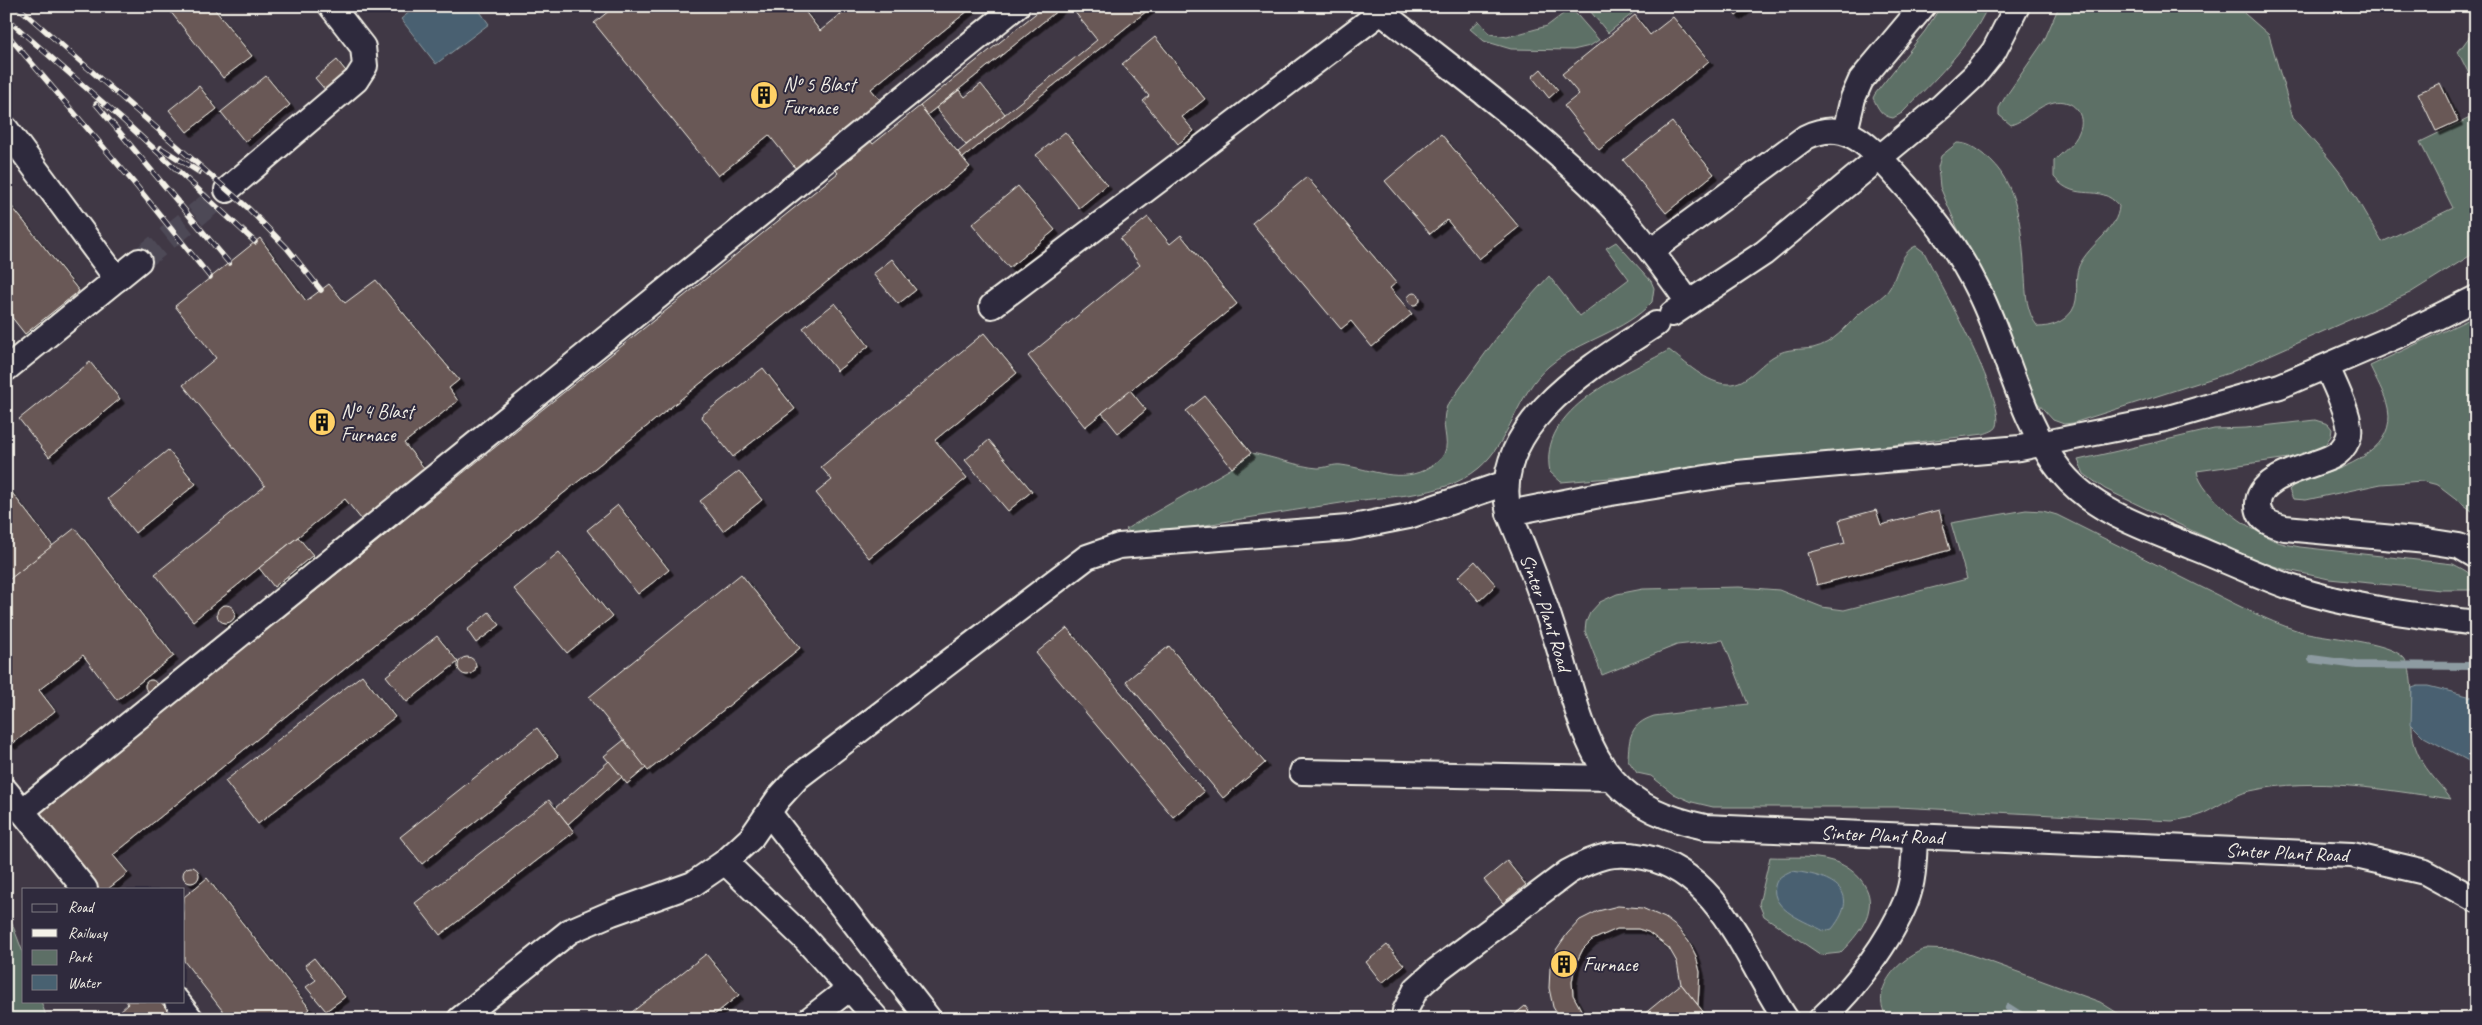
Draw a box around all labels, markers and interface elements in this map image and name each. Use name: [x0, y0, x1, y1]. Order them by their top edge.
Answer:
place label: Nº 5 Blast Furnace: [783, 72, 859, 120]
building icon: Nº 5 Blast Furnace: [749, 80, 779, 110]
place label: Nº 4 Blast Furnace: [341, 399, 417, 447]
building icon: Nº 4 Blast Furnace: [307, 407, 337, 437]
street label: Sinter Plant Road: [1514, 550, 1578, 677]
street label: Sinter Plant Road: [1820, 820, 1947, 850]
street label: Sinter Plant Road: [2225, 838, 2352, 868]
legend: [22, 888, 185, 1002]
text: Road: [68, 898, 95, 917]
text: Railway: [68, 924, 109, 943]
text: Park: [68, 948, 93, 967]
building icon: Furnace: [1549, 949, 1579, 979]
place label: Furnace: [1583, 952, 1639, 977]
text: Water: [68, 974, 102, 993]

